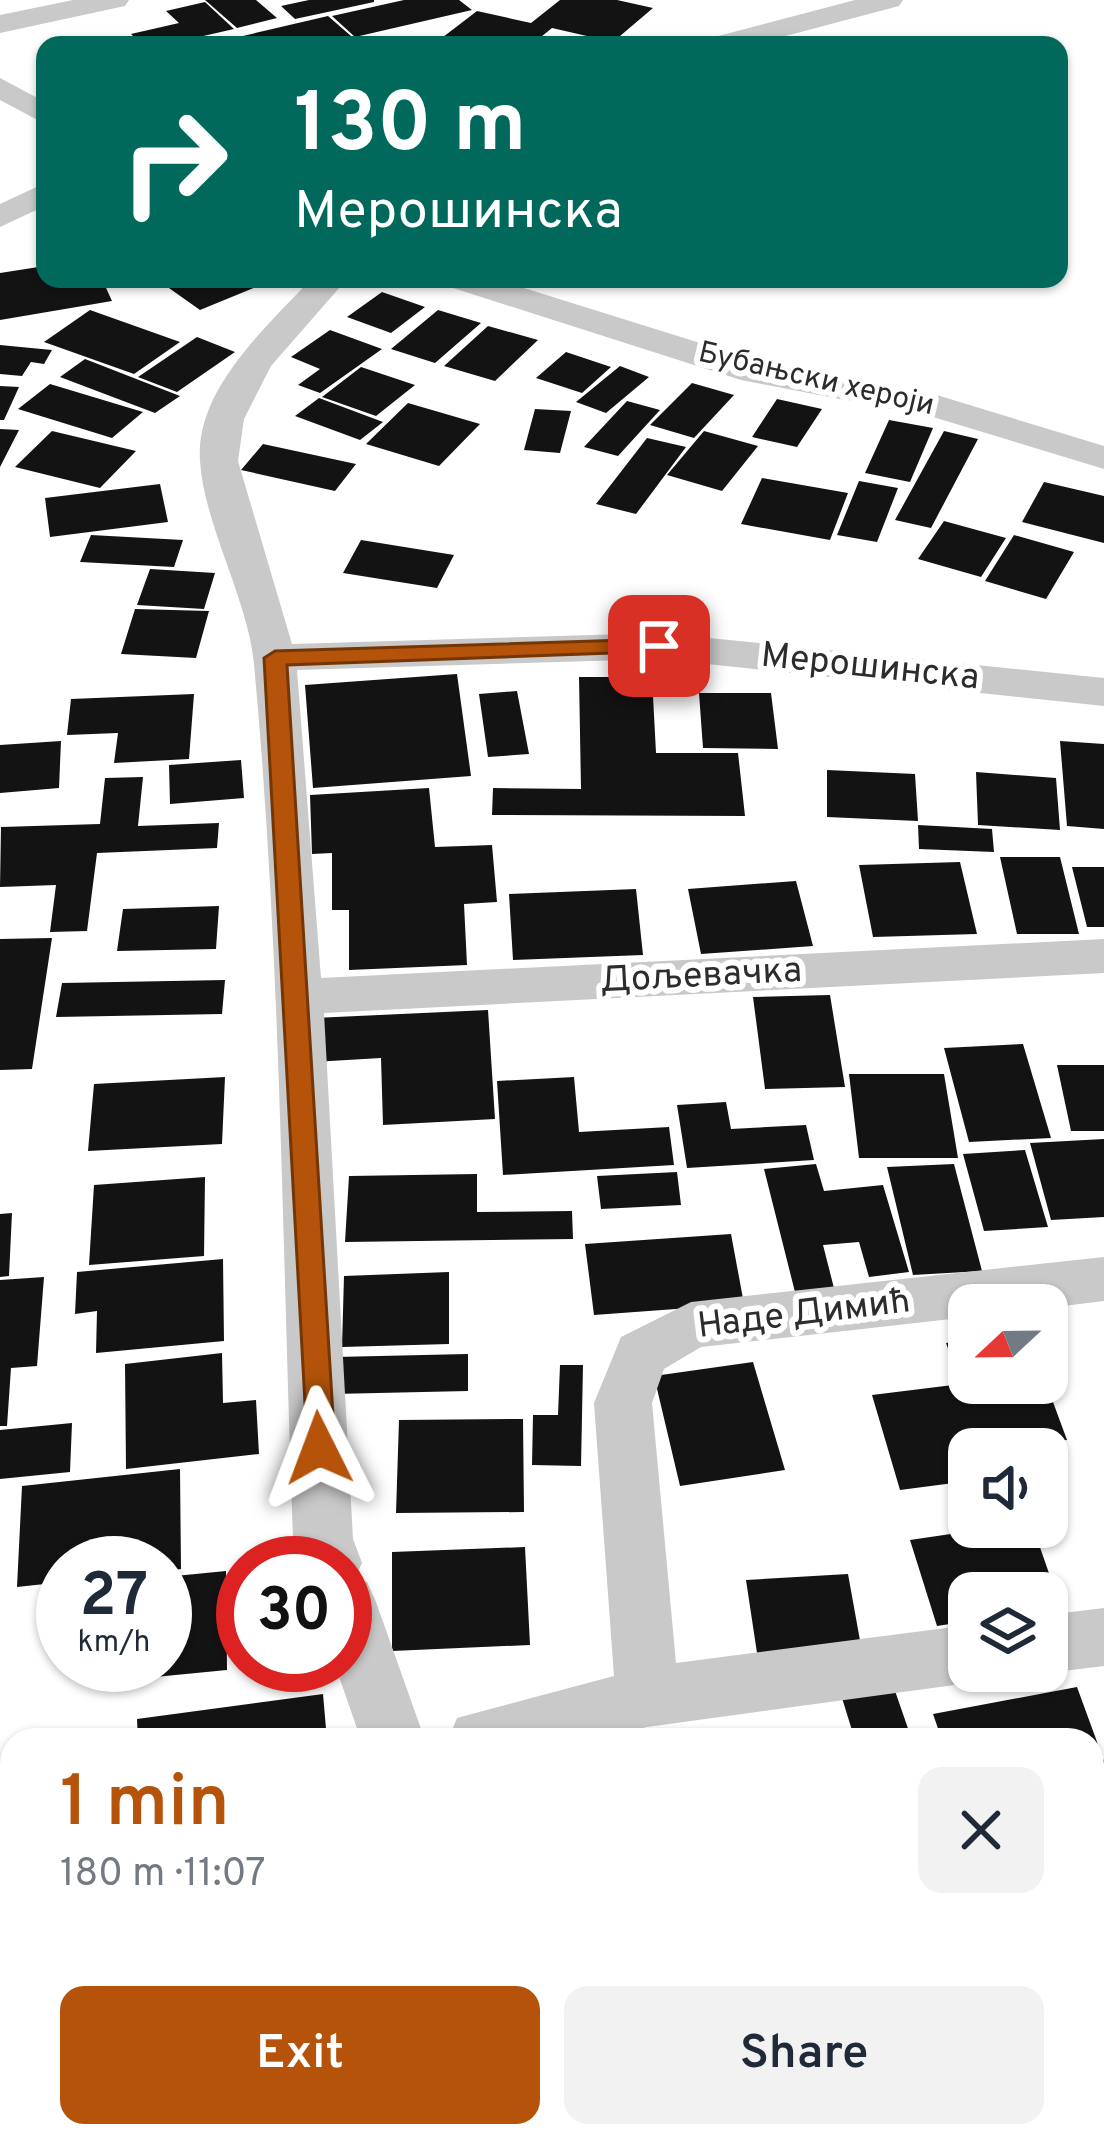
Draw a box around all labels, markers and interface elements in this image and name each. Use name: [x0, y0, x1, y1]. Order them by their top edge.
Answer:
text: 130 m: [294, 75, 526, 181]
icon: right: [96, 84, 252, 240]
text: Мерошинска: [294, 179, 623, 248]
street label: Бубањски хероји: [694, 335, 938, 425]
pin: [608, 595, 710, 697]
icon: arrive: [626, 613, 692, 679]
street label: Мерошинска: [759, 634, 981, 702]
street label: Дољевачка: [599, 949, 803, 1005]
street label: Наде Димић: [695, 1279, 913, 1351]
north arrow: [948, 1284, 1068, 1404]
map controls: [948, 1284, 1068, 1692]
position arrow: [256, 1385, 382, 1511]
button: sound: [948, 1428, 1068, 1548]
speed limit sign: 30: [216, 1536, 372, 1692]
text: 27: [80, 1561, 148, 1637]
button: layers: [948, 1572, 1068, 1692]
text: km/h: [78, 1625, 150, 1662]
text: 1 min: [60, 1760, 230, 1852]
button: close: [918, 1767, 1044, 1893]
text: 180 m · 11:07: [60, 1851, 266, 1900]
button: Exit: [60, 1986, 540, 2124]
button: Share: [564, 1986, 1044, 2124]

